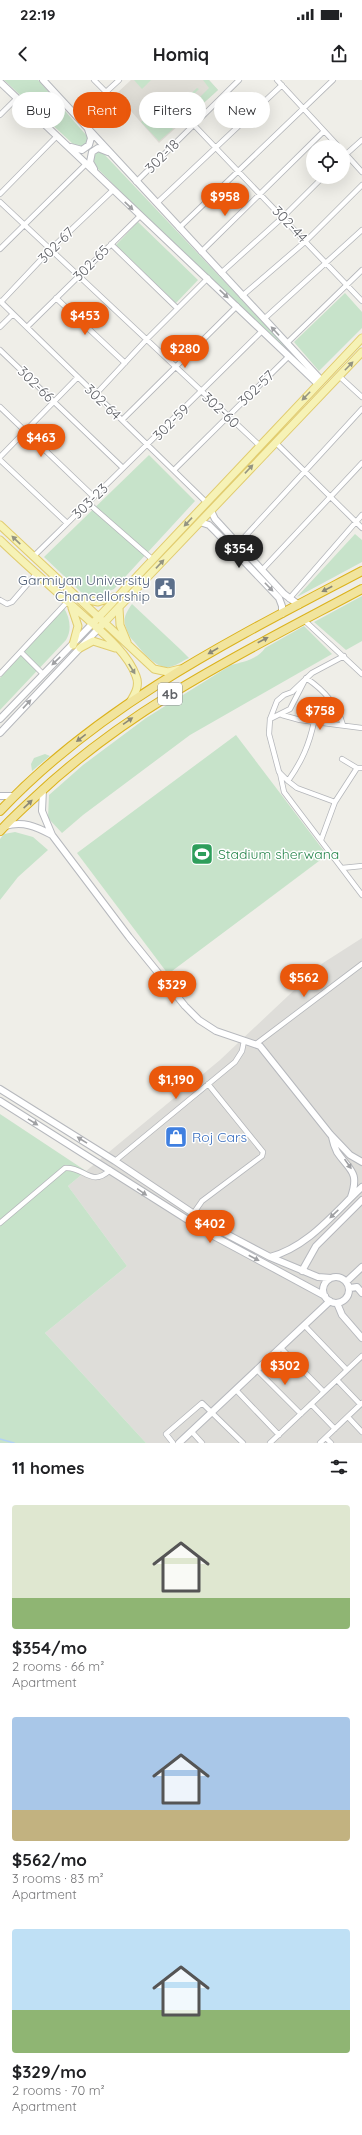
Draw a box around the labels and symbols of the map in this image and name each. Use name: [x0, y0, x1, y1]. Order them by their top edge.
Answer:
street label: 302-18: [141, 135, 183, 177]
pin: $958: [201, 183, 249, 217]
one-way arrow: [124, 201, 134, 211]
street label: 302-44: [269, 202, 311, 246]
street label: 302-67: [34, 223, 78, 267]
street label: 302-65: [69, 241, 113, 285]
one-way arrow: [219, 289, 229, 299]
pin: $453: [61, 302, 109, 336]
one-way arrow: [270, 326, 280, 336]
pin: $280: [161, 335, 209, 369]
one-way arrow: [344, 361, 354, 371]
street label: 302-66: [14, 362, 58, 406]
street label: 302-57: [234, 366, 278, 410]
street label: 302-64: [81, 380, 125, 424]
street label: 302-60: [198, 388, 244, 432]
one-way arrow: [301, 391, 311, 401]
street label: 302-59: [149, 400, 193, 444]
pin: $463: [17, 424, 65, 458]
one-way arrow: [244, 464, 254, 474]
street label: 303-23: [68, 479, 112, 523]
one-way arrow: [183, 517, 193, 527]
one-way arrow: [11, 535, 21, 545]
pin: $354: [215, 535, 263, 569]
one-way arrow: [156, 559, 165, 570]
place label: Garmiyan University Chancellorship: [18, 571, 150, 605]
public building icon: Garmiyan University Chancellorship: [152, 575, 178, 601]
one-way arrow: [264, 582, 273, 592]
one-way arrow: [322, 586, 333, 593]
one-way arrow: [258, 637, 269, 643]
one-way arrow: [207, 647, 219, 654]
one-way arrow: [51, 657, 61, 666]
one-way arrow: [128, 664, 136, 674]
road number: 4b: [158, 683, 182, 705]
pin: $758: [296, 697, 344, 731]
one-way arrow: [22, 700, 31, 709]
one-way arrow: [123, 717, 133, 725]
one-way arrow: [76, 734, 87, 742]
one-way arrow: [23, 799, 33, 809]
sports icon: Stadium sherwana: [189, 841, 215, 867]
place label: Stadium sherwana: [218, 845, 339, 863]
pin: $562: [280, 964, 328, 998]
pin: $329: [148, 971, 196, 1005]
pin: $1,190: [143, 1066, 209, 1100]
one-way arrow: [27, 1118, 39, 1125]
shop icon: Roj Cars: [163, 1124, 189, 1150]
place label: Roj Cars: [192, 1128, 247, 1146]
one-way arrow: [76, 1137, 88, 1144]
one-way arrow: [344, 1159, 352, 1170]
one-way arrow: [137, 1188, 147, 1196]
one-way arrow: [329, 1209, 339, 1219]
pin: $402: [186, 1210, 234, 1244]
one-way arrow: [248, 1255, 260, 1261]
pin: $302: [261, 1352, 309, 1386]

